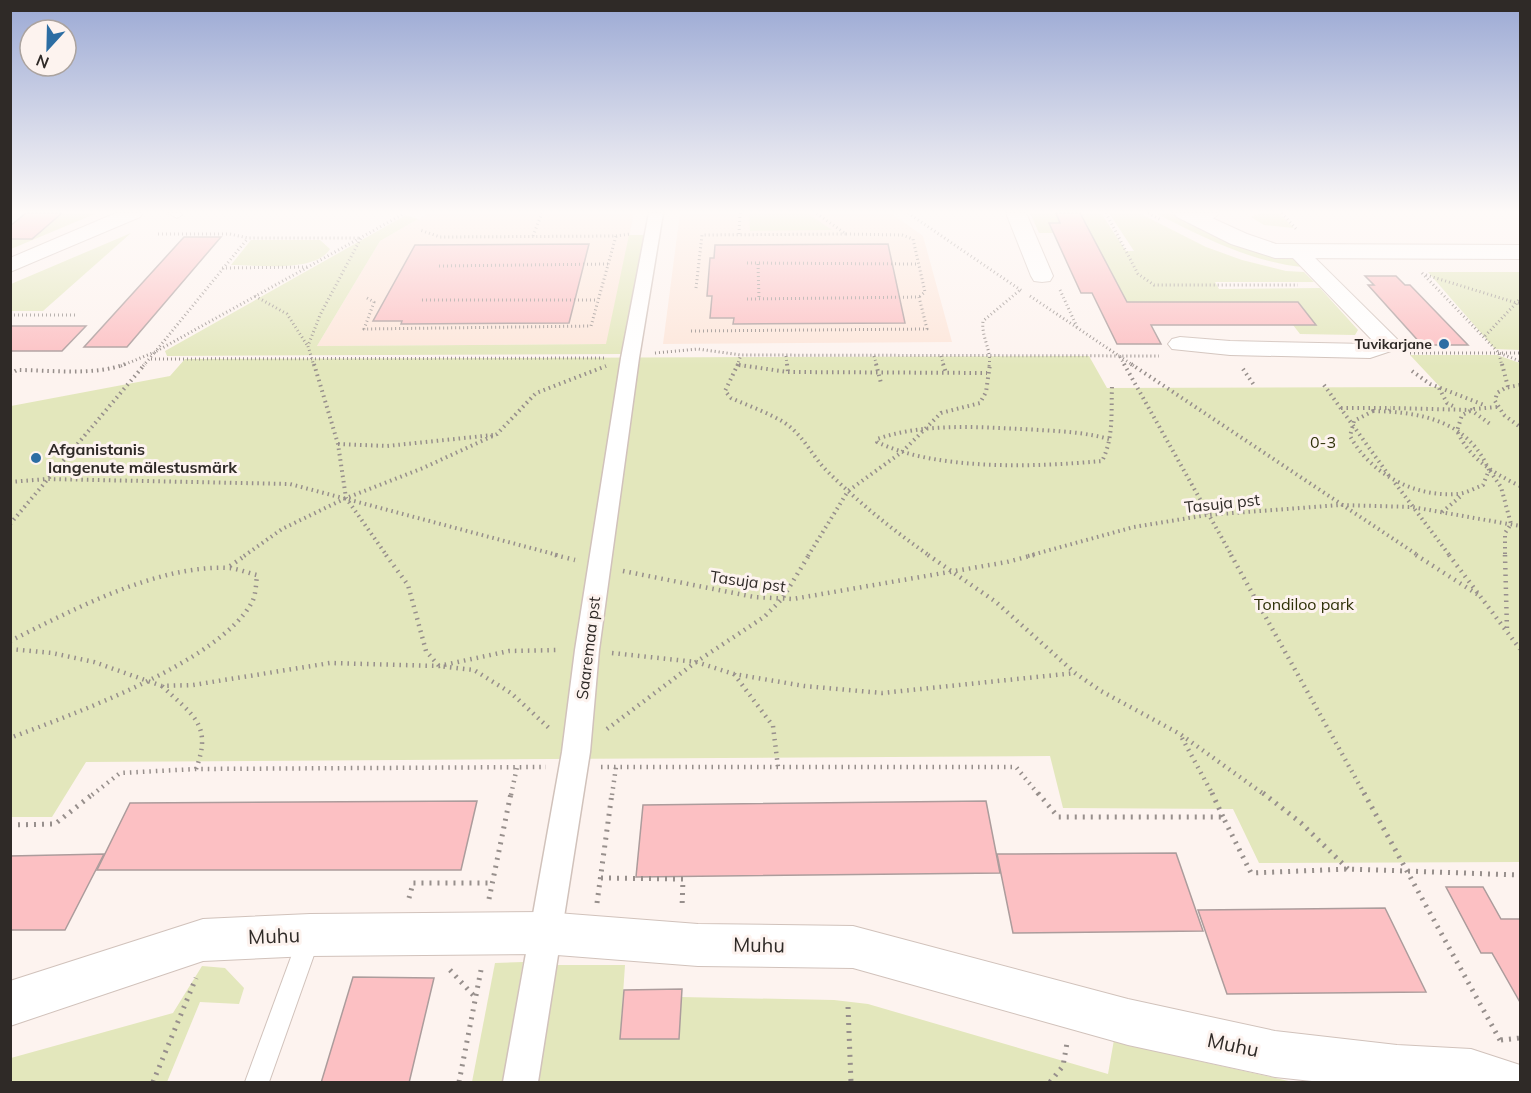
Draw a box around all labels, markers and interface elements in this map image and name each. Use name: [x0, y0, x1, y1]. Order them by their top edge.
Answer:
north arrow: [18, 18, 78, 78]
text: N: [33, 50, 52, 73]
place label: Tuvikarjane: [1354, 335, 1432, 353]
marker: Tuvikarjane: [1437, 337, 1451, 351]
park label: 0-3: [1310, 432, 1336, 452]
place label: Afganistanis langenute mälestusmärk: [48, 439, 238, 477]
marker: Afganistanis langenute mälestusmärk: [29, 451, 43, 465]
street label: Tasuja pst: [1183, 489, 1261, 517]
street label: Tasuja pst: [709, 566, 787, 596]
park label: Tondiloo park: [1254, 594, 1355, 614]
street label: Saaremaa pst: [572, 595, 604, 701]
street label: Muhu: [248, 922, 300, 949]
street label: Muhu: [733, 932, 785, 957]
street label: Muhu: [1205, 1027, 1261, 1062]

